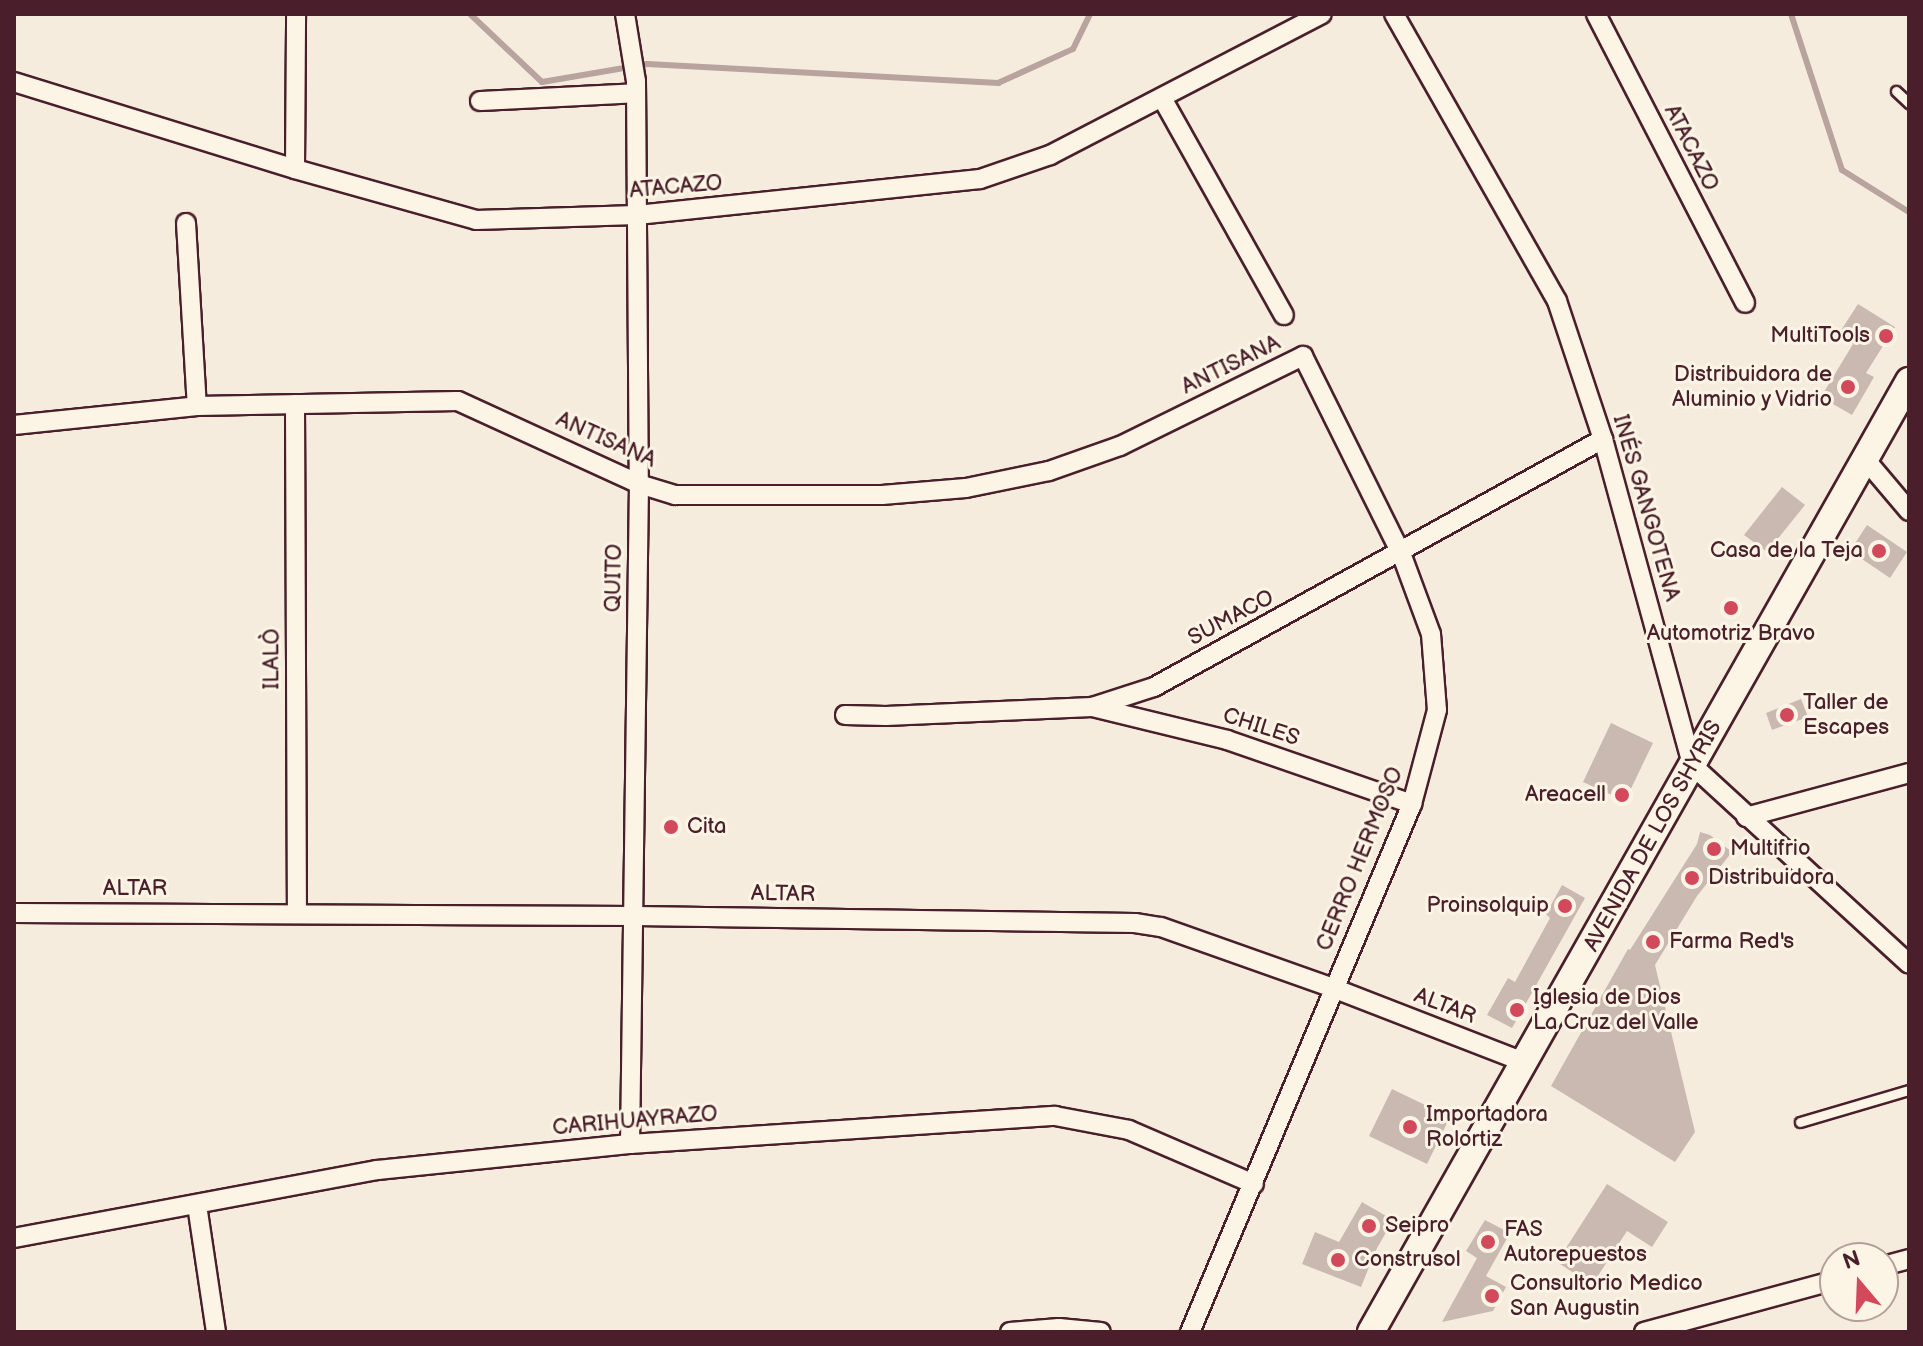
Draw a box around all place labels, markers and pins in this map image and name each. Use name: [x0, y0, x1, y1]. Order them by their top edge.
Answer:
place label: MultiTools: [1770, 323, 1870, 349]
marker: MultiTools: [1877, 327, 1895, 345]
place label: Distribuidora de Aluminio y Vidrio: [1669, 361, 1832, 412]
marker: Distribuidora de Aluminio y Vidrio: [1839, 378, 1857, 396]
place label: Casa de la Teja: [1709, 538, 1863, 564]
marker: Casa de la Teja: [1870, 542, 1888, 560]
marker: Automotriz Bravo: [1722, 599, 1740, 617]
place label: Automotriz Bravo: [1647, 621, 1815, 647]
place label: Taller de Escapes: [1803, 689, 1889, 740]
marker: Taller de Escapes: [1778, 706, 1796, 724]
place label: Areacell: [1525, 782, 1606, 808]
marker: Areacell: [1613, 786, 1631, 804]
place label: Cita: [687, 814, 726, 840]
marker: Cita: [662, 818, 680, 836]
place label: Multifrio: [1730, 836, 1810, 862]
marker: Multifrio: [1705, 840, 1723, 858]
place label: Distribuidora: [1708, 865, 1835, 891]
marker: Distribuidora: [1683, 869, 1701, 887]
place label: Proinsolquip: [1426, 893, 1549, 919]
marker: Proinsolquip: [1556, 897, 1574, 915]
place label: Farma Red's: [1669, 929, 1794, 955]
marker: Farma Red's: [1644, 933, 1662, 951]
place label: Iglesia de Dios La Cruz del Valle: [1533, 984, 1699, 1036]
marker: Iglesia de Dios La Cruz del Valle: [1508, 1001, 1526, 1019]
place label: Importadora Rolortiz: [1426, 1101, 1548, 1152]
marker: Importadora Rolortiz: [1401, 1118, 1419, 1136]
place label: Seipro: [1385, 1213, 1449, 1239]
place label: FAS Autorepuestos: [1504, 1216, 1647, 1268]
marker: Seipro: [1360, 1217, 1378, 1235]
marker: FAS Autorepuestos: [1479, 1233, 1497, 1251]
place label: Construsol: [1354, 1247, 1461, 1273]
marker: Construsol: [1329, 1251, 1347, 1269]
place label: Consultorio Medico San Augustin: [1510, 1270, 1703, 1322]
marker: Consultorio Medico San Augustin: [1481, 1285, 1503, 1307]

